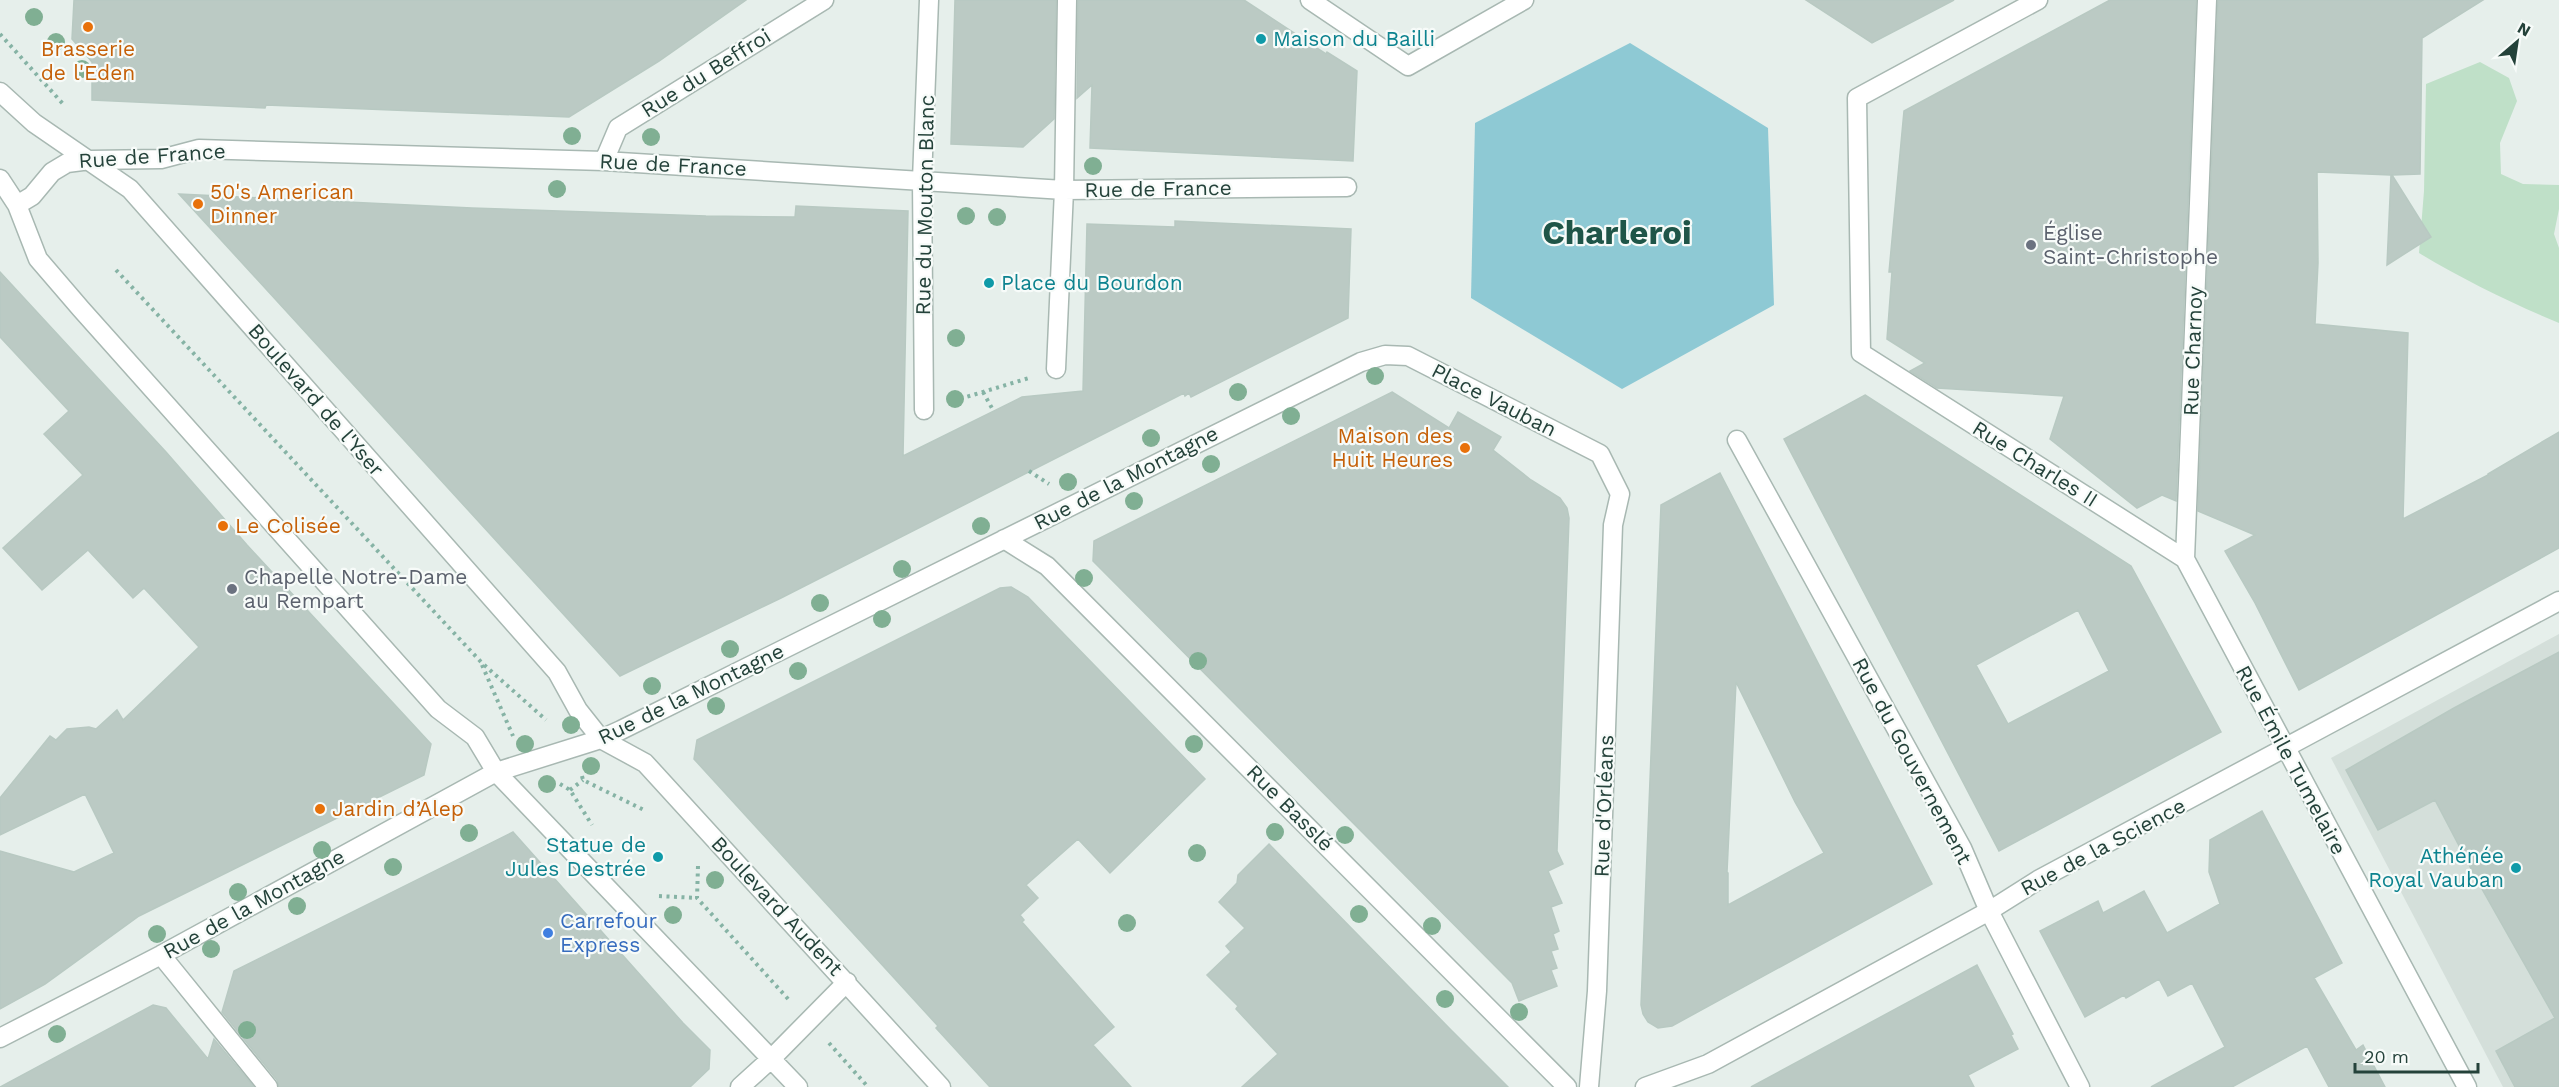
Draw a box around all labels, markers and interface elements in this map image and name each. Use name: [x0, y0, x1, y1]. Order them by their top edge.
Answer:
north arrow: [2487, 12, 2547, 72]
text: N: [2514, 18, 2534, 41]
marker: Brasserie de l'Eden: [81, 20, 95, 34]
street label: Rue du Beffroi: [636, 23, 775, 122]
place label: Maison du Bailli: [1273, 26, 1435, 51]
marker: Maison du Bailli: [1254, 32, 1268, 46]
place label: Brasserie de l'Eden: [41, 36, 135, 85]
street label: Rue du Mouton Blanc: [910, 94, 939, 316]
street label: Rue de France: [78, 138, 226, 173]
street label: Rue de France: [599, 148, 747, 181]
street label: Rue de France: [1084, 175, 1232, 202]
place label: 50's American Dinner: [210, 179, 354, 228]
marker: 50's American Dinner: [191, 197, 205, 211]
district label: Charleroi: [1542, 213, 1692, 252]
place label: Église Saint-Christophe: [2043, 220, 2218, 269]
marker: Église Saint-Christophe: [2024, 238, 2038, 252]
place label: Place du Bourdon: [1001, 270, 1183, 295]
marker: Place du Bourdon: [982, 276, 996, 290]
street label: Rue Charnoy: [2178, 285, 2207, 416]
street label: Boulevard de l'Yser: [243, 318, 390, 481]
street label: Place Vauban: [1428, 357, 1561, 442]
street label: Rue Charles II: [1968, 415, 2103, 512]
street label: Rue de la Montagne: [1029, 420, 1222, 535]
place label: Maison des Huit Heures: [1332, 423, 1453, 472]
marker: Maison des Huit Heures: [1458, 441, 1472, 455]
place label: Le Colisée: [235, 513, 341, 538]
marker: Le Colisée: [216, 519, 230, 533]
place label: Chapelle Notre-Dame au Rempart: [244, 564, 467, 613]
marker: Chapelle Notre-Dame au Rempart: [225, 582, 239, 596]
street label: Rue de la Montagne: [594, 638, 788, 749]
street label: Rue du Gouvernement: [1847, 653, 1978, 869]
street label: Rue Émile Tumelaire: [2231, 661, 2352, 859]
street label: Rue d'Orléans: [1589, 734, 1618, 878]
street label: Rue Basslé: [1242, 759, 1339, 856]
street label: Rue de la Science: [2016, 793, 2190, 901]
place label: Jardin d’Alep: [332, 796, 464, 821]
marker: Jardin d’Alep: [313, 802, 327, 816]
street label: Boulevard Audent: [706, 831, 848, 981]
place label: Statue de Jules Destrée: [505, 832, 646, 881]
street label: Rue de la Montagne: [159, 843, 349, 964]
place label: Athénée Royal Vauban: [2368, 843, 2504, 892]
marker: Statue de Jules Destrée: [651, 850, 665, 864]
marker: Athénée Royal Vauban: [2509, 861, 2523, 875]
place label: Carrefour Express: [560, 908, 658, 957]
marker: Carrefour Express: [541, 926, 555, 940]
scale bar: [2355, 1036, 2478, 1074]
text: 20 m: [2364, 1046, 2409, 1067]

